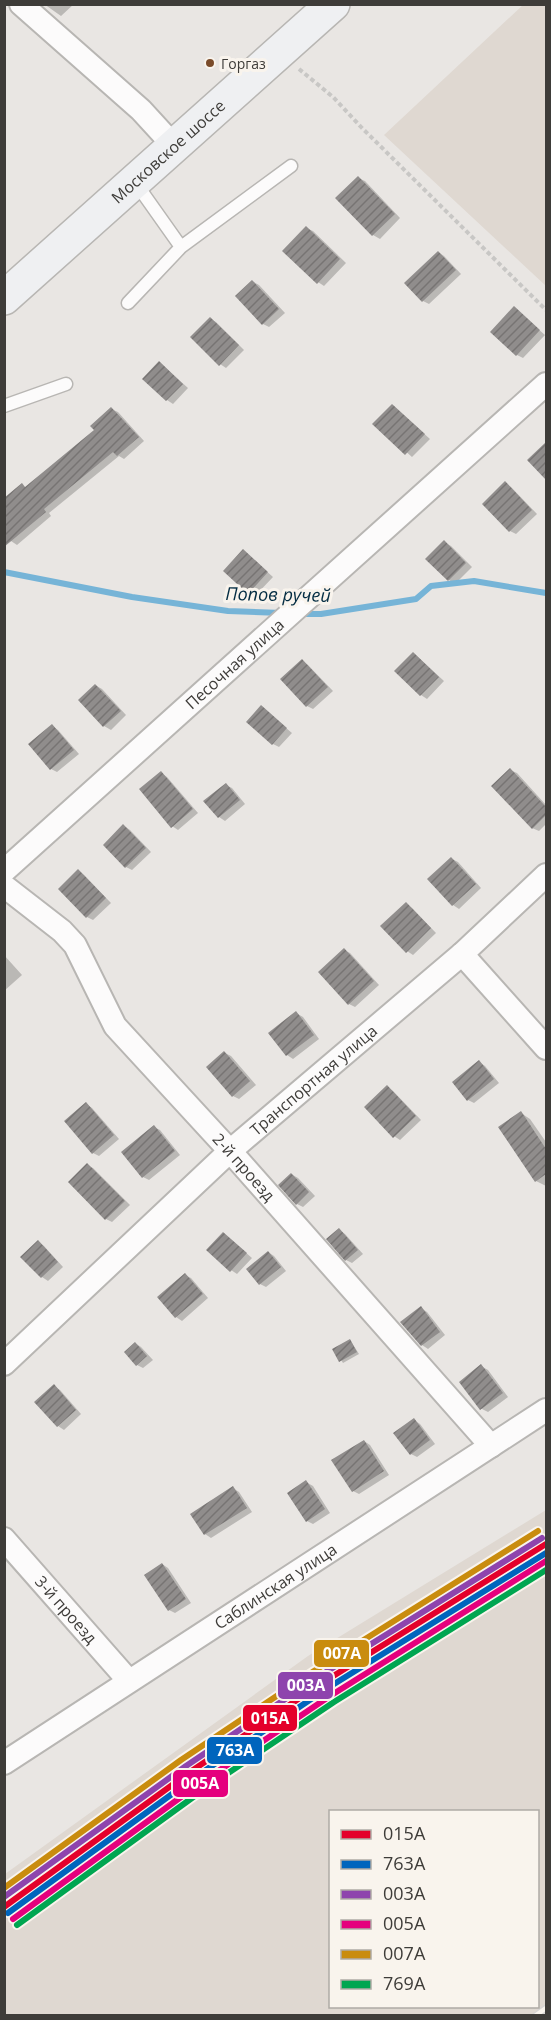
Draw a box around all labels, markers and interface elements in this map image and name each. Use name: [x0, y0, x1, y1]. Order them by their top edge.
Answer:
place label: Горгаз: [221, 54, 266, 73]
marker: Горгаз: [204, 57, 216, 69]
street label: Московское шоссе: [106, 95, 230, 208]
water label: Попов ручей: [225, 581, 331, 607]
street label: Песочная улица: [180, 614, 289, 714]
street label: Транспортная улица: [245, 1020, 382, 1140]
street label: 2-й проезд: [208, 1128, 280, 1206]
street label: Саблинская улица: [210, 1538, 341, 1634]
street label: 3-й проезд: [30, 1571, 102, 1648]
line badge: 007А: [313, 1639, 370, 1668]
text: 007А: [323, 1642, 362, 1664]
line badge: 003А: [277, 1671, 334, 1700]
text: 003А: [287, 1674, 326, 1696]
line badge: 015А: [242, 1704, 298, 1732]
text: 015А: [251, 1707, 290, 1729]
line badge: 763А: [206, 1736, 263, 1765]
text: 763А: [216, 1739, 255, 1761]
line badge: 005А: [172, 1769, 229, 1798]
text: 005А: [181, 1772, 220, 1794]
legend: [329, 1810, 539, 2008]
text: 015А: [383, 1821, 426, 1845]
text: 763А: [383, 1851, 426, 1875]
text: 003А: [383, 1881, 426, 1905]
text: 005А: [383, 1911, 426, 1935]
text: 007А: [383, 1941, 426, 1965]
text: 769А: [383, 1971, 426, 1995]

